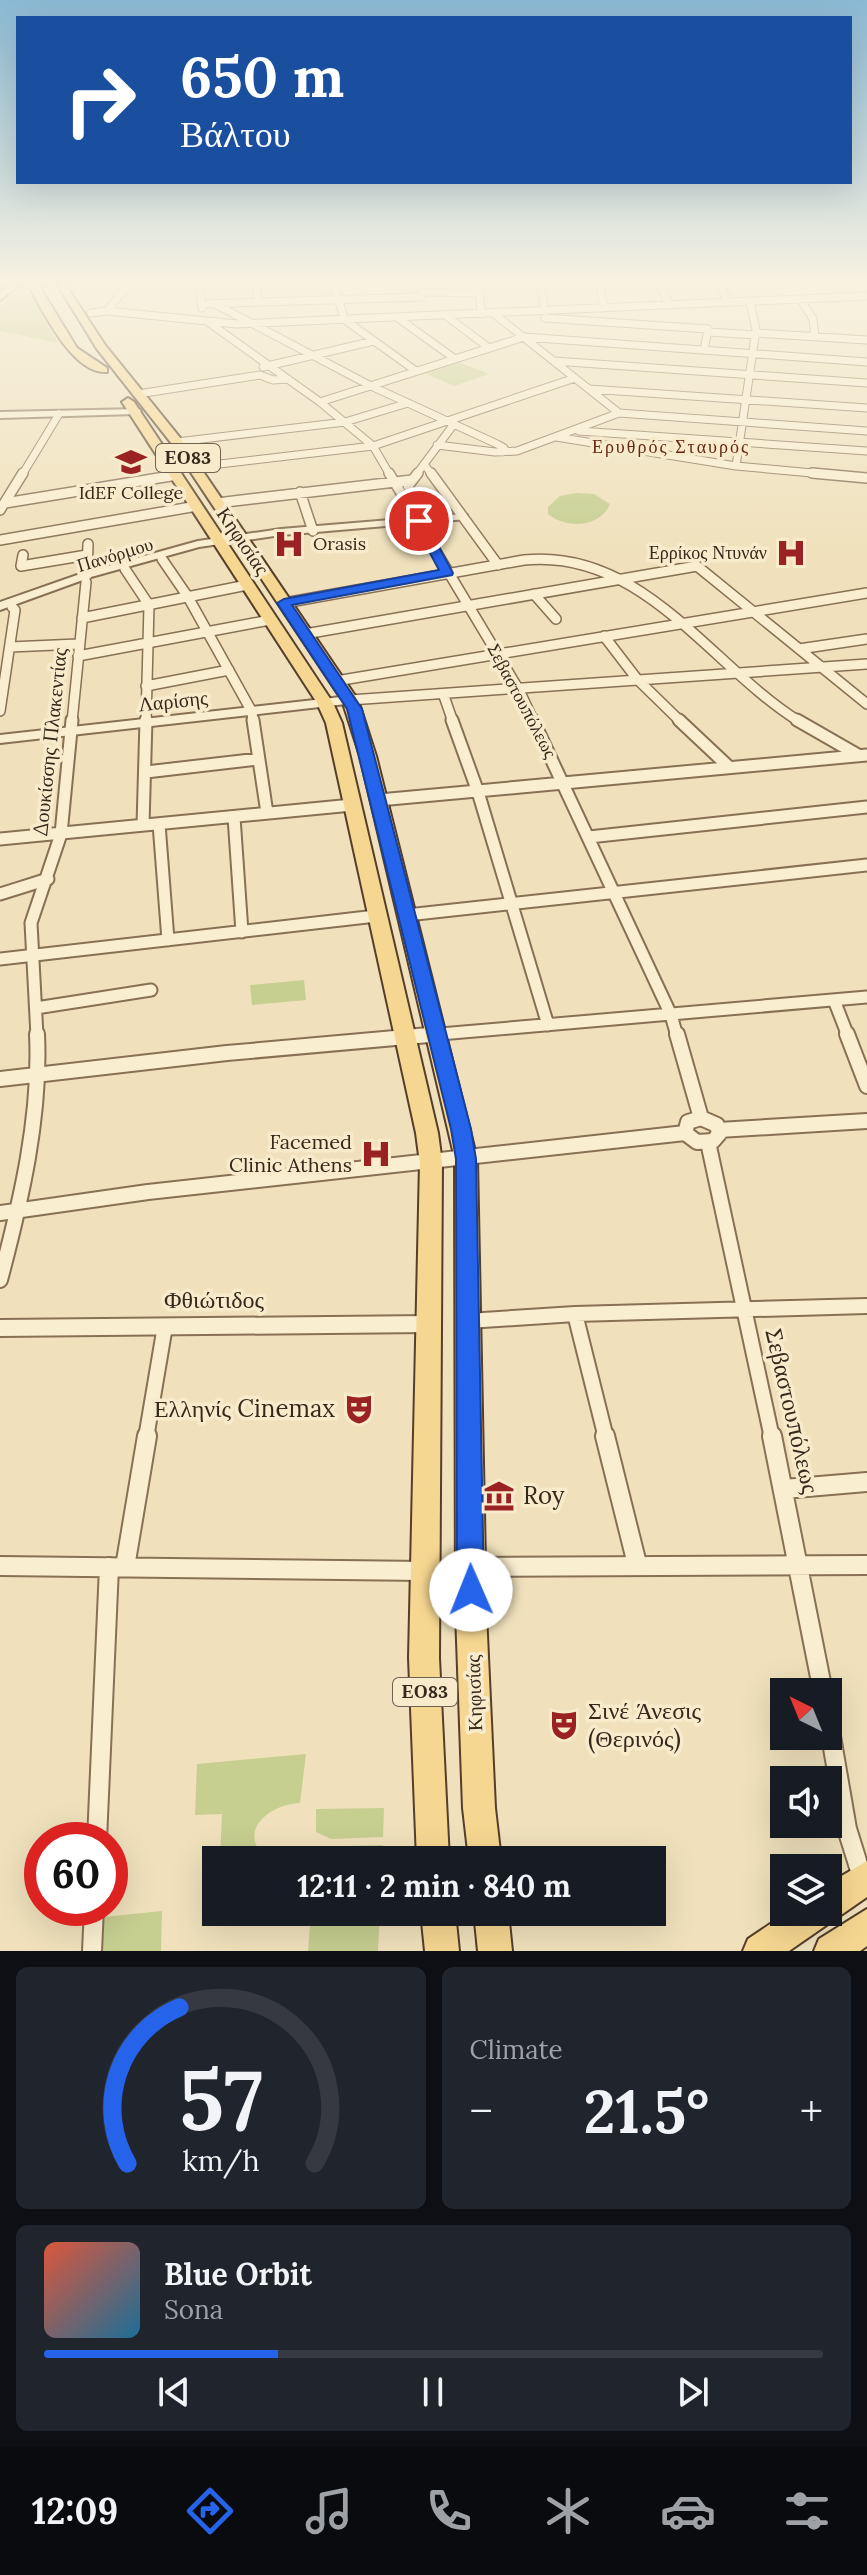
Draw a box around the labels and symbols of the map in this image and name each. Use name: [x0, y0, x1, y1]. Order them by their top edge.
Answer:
district label: Ερυθρός Σταυρός: [592, 435, 750, 458]
road number: ΕΟ83: [156, 444, 220, 472]
school or university icon: IdEF College: [114, 445, 148, 479]
place label: IdEF College: [79, 481, 183, 504]
pin: [385, 487, 453, 555]
street label: Κηφισίας: [212, 502, 275, 579]
hospital icon: Orasis: [272, 527, 306, 561]
street label: Πανόρμου: [74, 532, 156, 577]
place label: Orasis: [313, 532, 366, 555]
hospital icon: Ερρίκος Ντυνάν: [774, 536, 808, 570]
place label: Ερρίκος Ντυνάν: [649, 541, 767, 564]
street label: Σεβαστουπόλεως: [483, 640, 562, 762]
street label: Δουκίσσης Πλακεντίας: [27, 646, 72, 837]
street label: Λαρίσης: [137, 684, 209, 717]
place label: Facemed Clinic Athens: [229, 1129, 352, 1177]
hospital icon: Facemed Clinic Athens: [359, 1137, 393, 1171]
street label: Φθιώτιδος: [164, 1284, 265, 1315]
street label: Σεβαστουπόλεως: [758, 1325, 827, 1497]
theatre icon: Ελληνίς Cinemax: [342, 1392, 376, 1426]
place label: Ελληνίς Cinemax: [154, 1393, 335, 1424]
museum icon: Roy: [482, 1479, 516, 1513]
place label: Roy: [523, 1480, 565, 1511]
position arrow: [429, 1548, 513, 1632]
street label: Κηφισίας: [460, 1654, 487, 1732]
road number: ΕΟ83: [393, 1678, 457, 1706]
north arrow: [770, 1678, 842, 1750]
place label: Σινέ Άνεσις (Θερινός): [588, 1695, 702, 1754]
theatre icon: Σινέ Άνεσις (Θερινός): [547, 1708, 581, 1742]
speed limit sign: 60: [24, 1822, 128, 1926]

